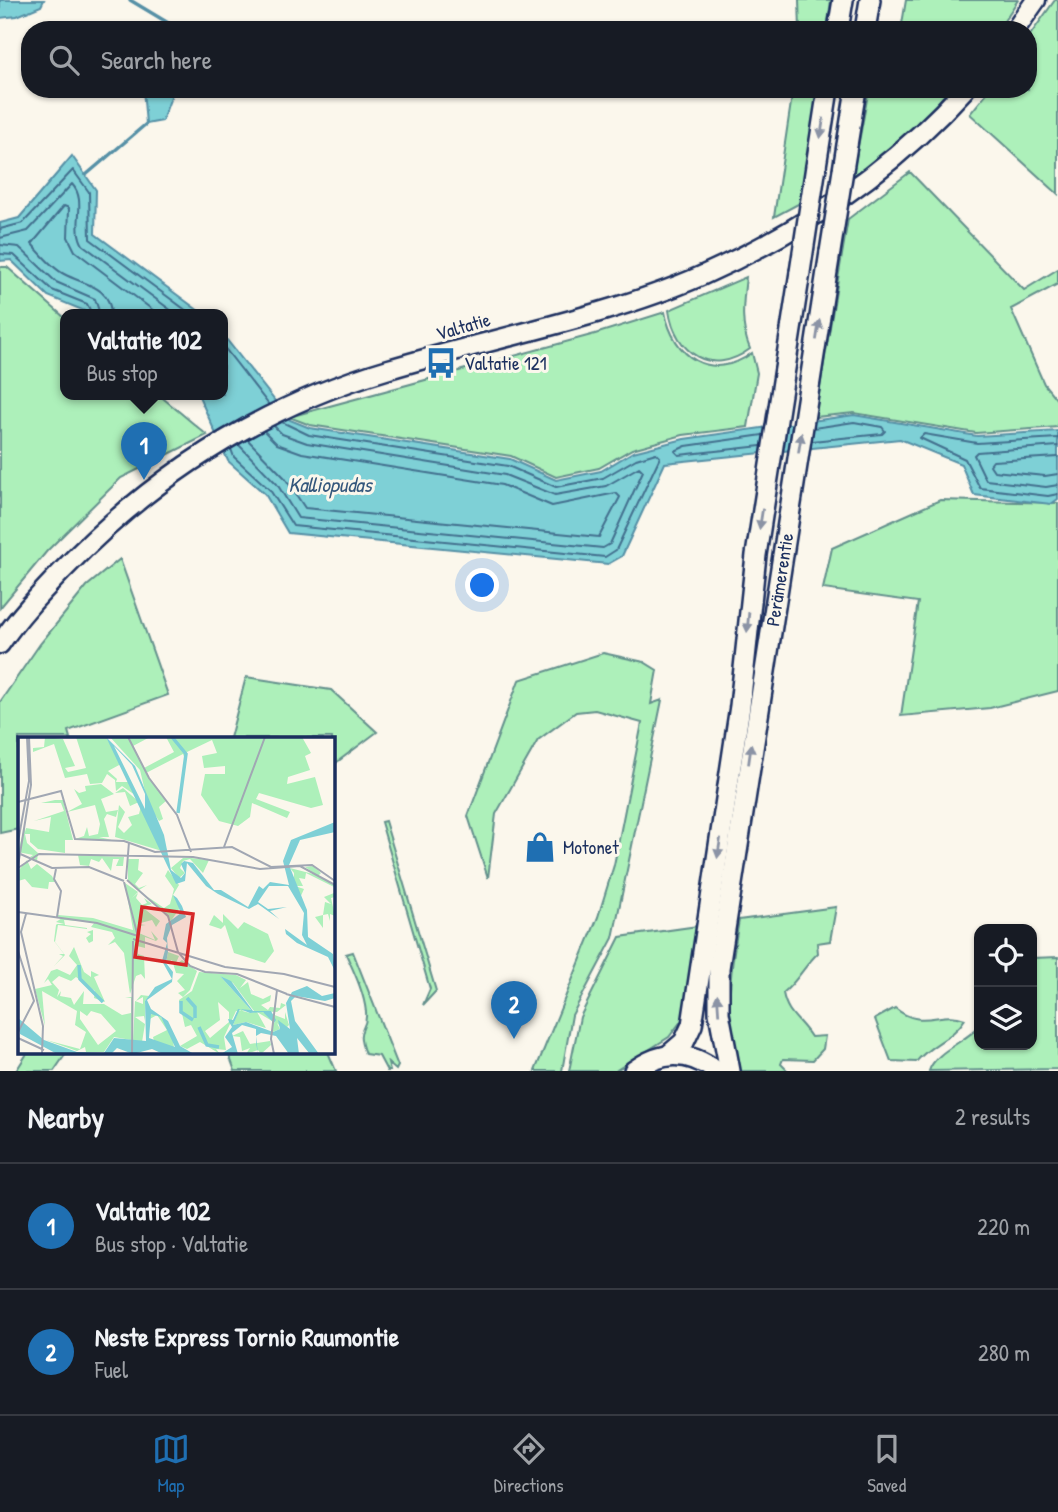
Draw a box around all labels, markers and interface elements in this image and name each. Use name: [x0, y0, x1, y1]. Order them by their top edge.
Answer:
search box: [21, 21, 1037, 98]
icon: search: [45, 41, 83, 79]
text: Search here: [101, 42, 212, 77]
one-way arrow: [817, 117, 828, 139]
street label: Valtatie: [433, 306, 494, 346]
popup: [60, 309, 228, 400]
one-way arrow: [813, 319, 824, 341]
text: Valtatie 102: [86, 322, 202, 357]
bus stop icon: Valtatie 121: [424, 346, 458, 380]
place label: Valtatie 121: [464, 350, 547, 376]
text: Bus stop: [86, 357, 157, 388]
pin: 1: [121, 422, 167, 480]
one-way arrow: [795, 432, 806, 454]
water label: Kalliopudas: [288, 470, 374, 499]
one-way arrow: [755, 508, 766, 530]
street label: Perämerentie: [759, 531, 799, 628]
your location: [465, 568, 499, 602]
one-way arrow: [742, 612, 753, 634]
inset map: [18, 737, 334, 1054]
one-way arrow: [745, 743, 756, 765]
shop icon: Motonet: [523, 830, 557, 864]
place label: Motonet: [563, 834, 619, 860]
one-way arrow: [713, 837, 724, 859]
map controls: [974, 924, 1037, 1050]
button: locate: [974, 924, 1037, 987]
pin: 2: [491, 981, 537, 1039]
button: layers: [974, 987, 1037, 1050]
one-way arrow: [713, 993, 724, 1015]
text: Nearby: [28, 1097, 104, 1137]
text: 2 results: [955, 1101, 1030, 1132]
text: Valtatie 102: [95, 1193, 210, 1228]
text: 1: [47, 1211, 55, 1242]
text: 220 m: [977, 1211, 1030, 1242]
text: Bus stop · Valtatie: [95, 1228, 248, 1259]
text: Neste Express Tornio Raumontie: [95, 1319, 399, 1354]
text: 2: [46, 1337, 56, 1368]
text: 280 m: [978, 1337, 1030, 1368]
text: Fuel: [95, 1354, 128, 1385]
tab: Map: [152, 1430, 190, 1498]
tab: Directions: [494, 1430, 564, 1498]
tab: Saved: [867, 1430, 906, 1498]

